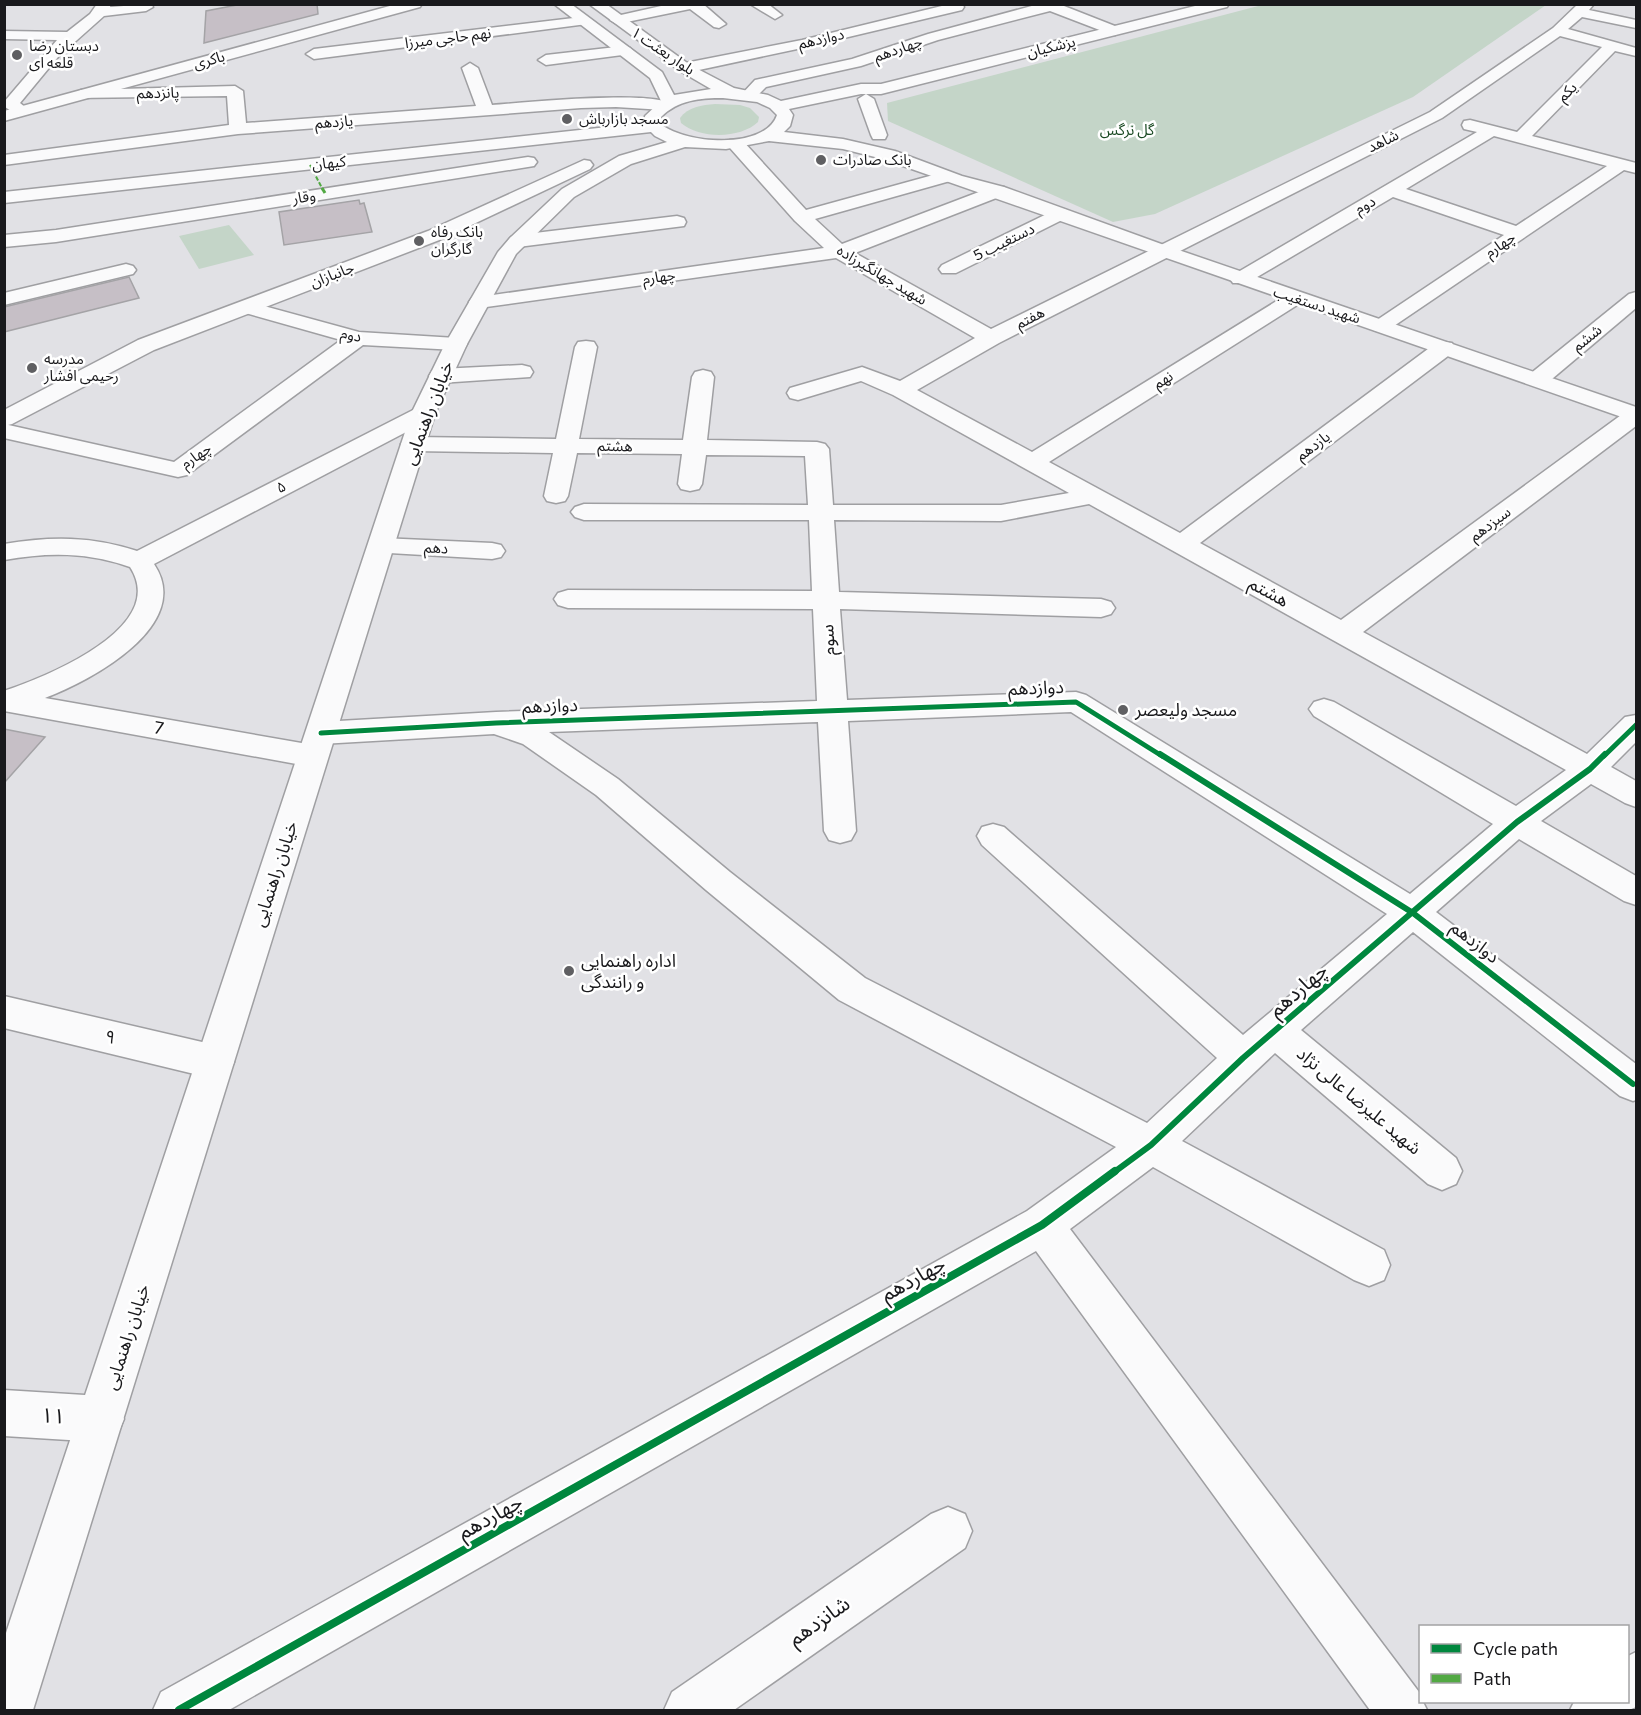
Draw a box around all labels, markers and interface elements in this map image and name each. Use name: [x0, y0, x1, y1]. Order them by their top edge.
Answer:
street label: بلوار بعثت ۱: [628, 22, 699, 79]
street label: نهم حاجی میرزا: [404, 23, 493, 54]
street label: دوازدهم: [796, 24, 846, 55]
street label: چهاردهم: [871, 31, 925, 68]
street label: پزشکیان: [1025, 31, 1078, 63]
place label: دبستان رضا قلعه ای: [29, 36, 99, 72]
street label: باکری: [191, 46, 227, 73]
marker: دبستان رضا قلعه ای: [10, 48, 24, 62]
street label: یکم: [1553, 78, 1582, 107]
street label: پانزدهم: [137, 83, 179, 104]
place label: مسجد بازارباش: [579, 109, 669, 128]
street label: یازدهم: [314, 111, 354, 134]
marker: مسجد بازارباش: [560, 112, 574, 126]
park label: گل نرگس: [1100, 120, 1155, 139]
street label: شاهد: [1364, 125, 1401, 155]
place label: بانک صادرات: [833, 150, 912, 169]
street label: کیهان: [311, 151, 348, 174]
marker: بانک صادرات: [814, 153, 828, 167]
street label: وقار: [290, 185, 317, 208]
street label: دوم: [1351, 191, 1380, 220]
street label: دستغیب 5: [970, 219, 1037, 264]
place label: بانک رفاه گارگران: [431, 222, 483, 258]
street label: چهارم: [1481, 227, 1520, 263]
marker: بانک رفاه گارگران: [412, 234, 426, 248]
street label: شهید جهانگیرزاده: [834, 240, 931, 309]
street label: جانبازان: [307, 257, 357, 292]
street label: چهارم: [641, 265, 677, 290]
street label: شهید دستغیب: [1271, 282, 1363, 328]
street label: هفتم: [1012, 302, 1048, 335]
street label: ششم: [1568, 320, 1607, 357]
street label: دوم: [338, 323, 363, 348]
place label: مدرسه رحیمی افشار: [43, 349, 119, 385]
street label: خیابان راهنمایی: [397, 358, 458, 468]
marker: مدرسه رحیمی افشار: [25, 361, 39, 375]
street label: نهم: [1149, 366, 1177, 395]
street label: یازدهم: [1292, 427, 1335, 466]
street label: هشتم: [597, 436, 633, 457]
street label: چهارم: [177, 438, 216, 474]
street label: ۵: [273, 476, 288, 496]
street label: سیزدهم: [1465, 502, 1516, 547]
street label: دهم: [424, 538, 448, 559]
street label: هشتم: [1244, 571, 1293, 614]
street label: سوم: [815, 623, 843, 656]
street label: دوازدهم: [1008, 675, 1064, 702]
street label: دوازدهم: [522, 693, 578, 720]
place label: مسجد ولیعصر: [1134, 698, 1237, 721]
marker: مسجد ولیعصر: [1116, 703, 1130, 717]
street label: 7: [153, 715, 166, 739]
street label: خیابان راهنمایی: [247, 818, 302, 930]
street label: دوازدهم: [1445, 915, 1504, 969]
place label: اداره راهنمایی و رانندگی: [581, 949, 676, 993]
street label: چهاردهم: [1262, 956, 1334, 1024]
marker: اداره راهنمایی و رانندگی: [562, 964, 576, 978]
street label: ۹: [103, 1024, 118, 1048]
street label: شهید علیرضا عالی نژاد: [1292, 1042, 1426, 1159]
street label: چهاردهم: [876, 1250, 951, 1309]
street label: خیابان راهنمایی: [99, 1281, 154, 1393]
street label: ۱۱: [40, 1401, 66, 1428]
street label: چهاردهم: [453, 1488, 528, 1547]
street label: شانزدهم: [782, 1590, 856, 1653]
legend: [1419, 1625, 1629, 1703]
text: Cycle path: [1473, 1637, 1558, 1659]
text: Path: [1473, 1667, 1511, 1689]

